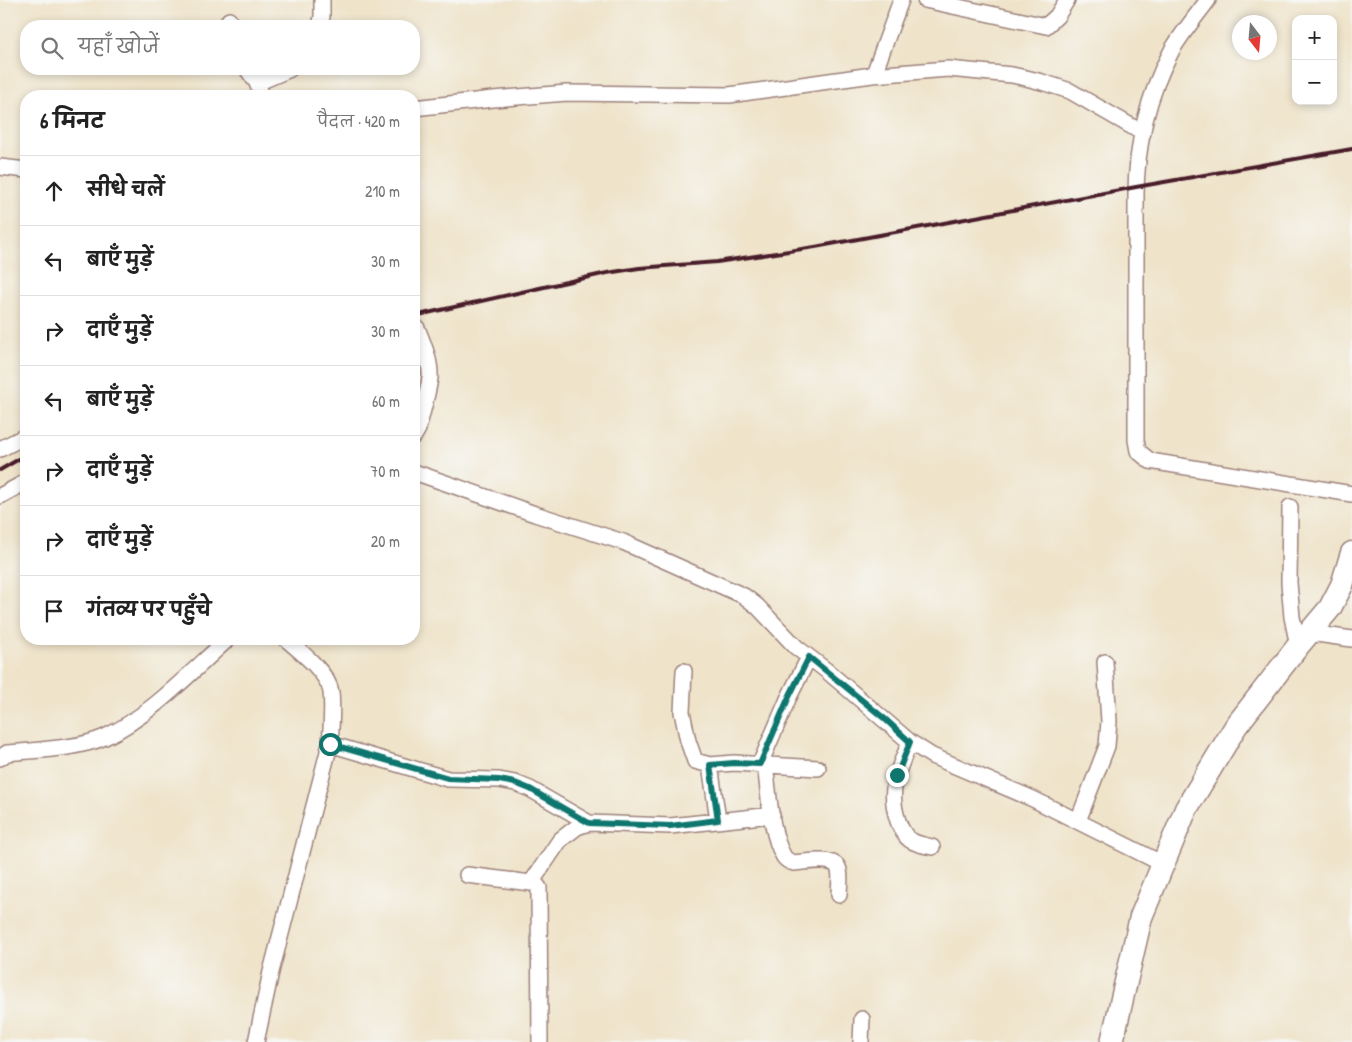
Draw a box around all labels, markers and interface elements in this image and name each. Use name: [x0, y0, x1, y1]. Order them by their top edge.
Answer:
north arrow: [1232, 15, 1277, 60]
map controls: [1292, 15, 1337, 105]
button: +: [1292, 15, 1337, 60]
search box: [20, 20, 420, 75]
text: यहाँ खोजें: [78, 33, 159, 59]
icon: search: [38, 34, 66, 62]
button: −: [1292, 60, 1337, 105]
text: 6 मिनट: [40, 106, 104, 135]
text: पैदल · 420 m: [317, 110, 400, 132]
text: सीधे चलें: [87, 176, 164, 202]
icon: ahead: [40, 177, 68, 205]
text: 210 m: [365, 180, 400, 202]
text: बाएँ मुड़ें: [87, 246, 153, 272]
icon: left: [40, 247, 68, 275]
text: 30 m: [371, 250, 400, 272]
text: दाएँ मुड़ें: [87, 316, 153, 342]
icon: right: [40, 317, 68, 345]
text: 30 m: [371, 320, 400, 342]
text: बाएँ मुड़ें: [87, 386, 153, 412]
icon: left: [40, 387, 68, 415]
text: 60 m: [372, 390, 400, 412]
text: दाएँ मुड़ें: [87, 456, 153, 482]
icon: right: [40, 457, 68, 485]
text: 70 m: [370, 460, 400, 482]
text: दाएँ मुड़ें: [87, 526, 153, 552]
icon: right: [40, 527, 68, 555]
text: 20 m: [371, 530, 400, 552]
text: गंतव्य पर पहुँचे: [87, 596, 211, 622]
icon: arrive: [40, 597, 68, 625]
route start: [319, 733, 342, 756]
route end: [886, 764, 909, 787]

